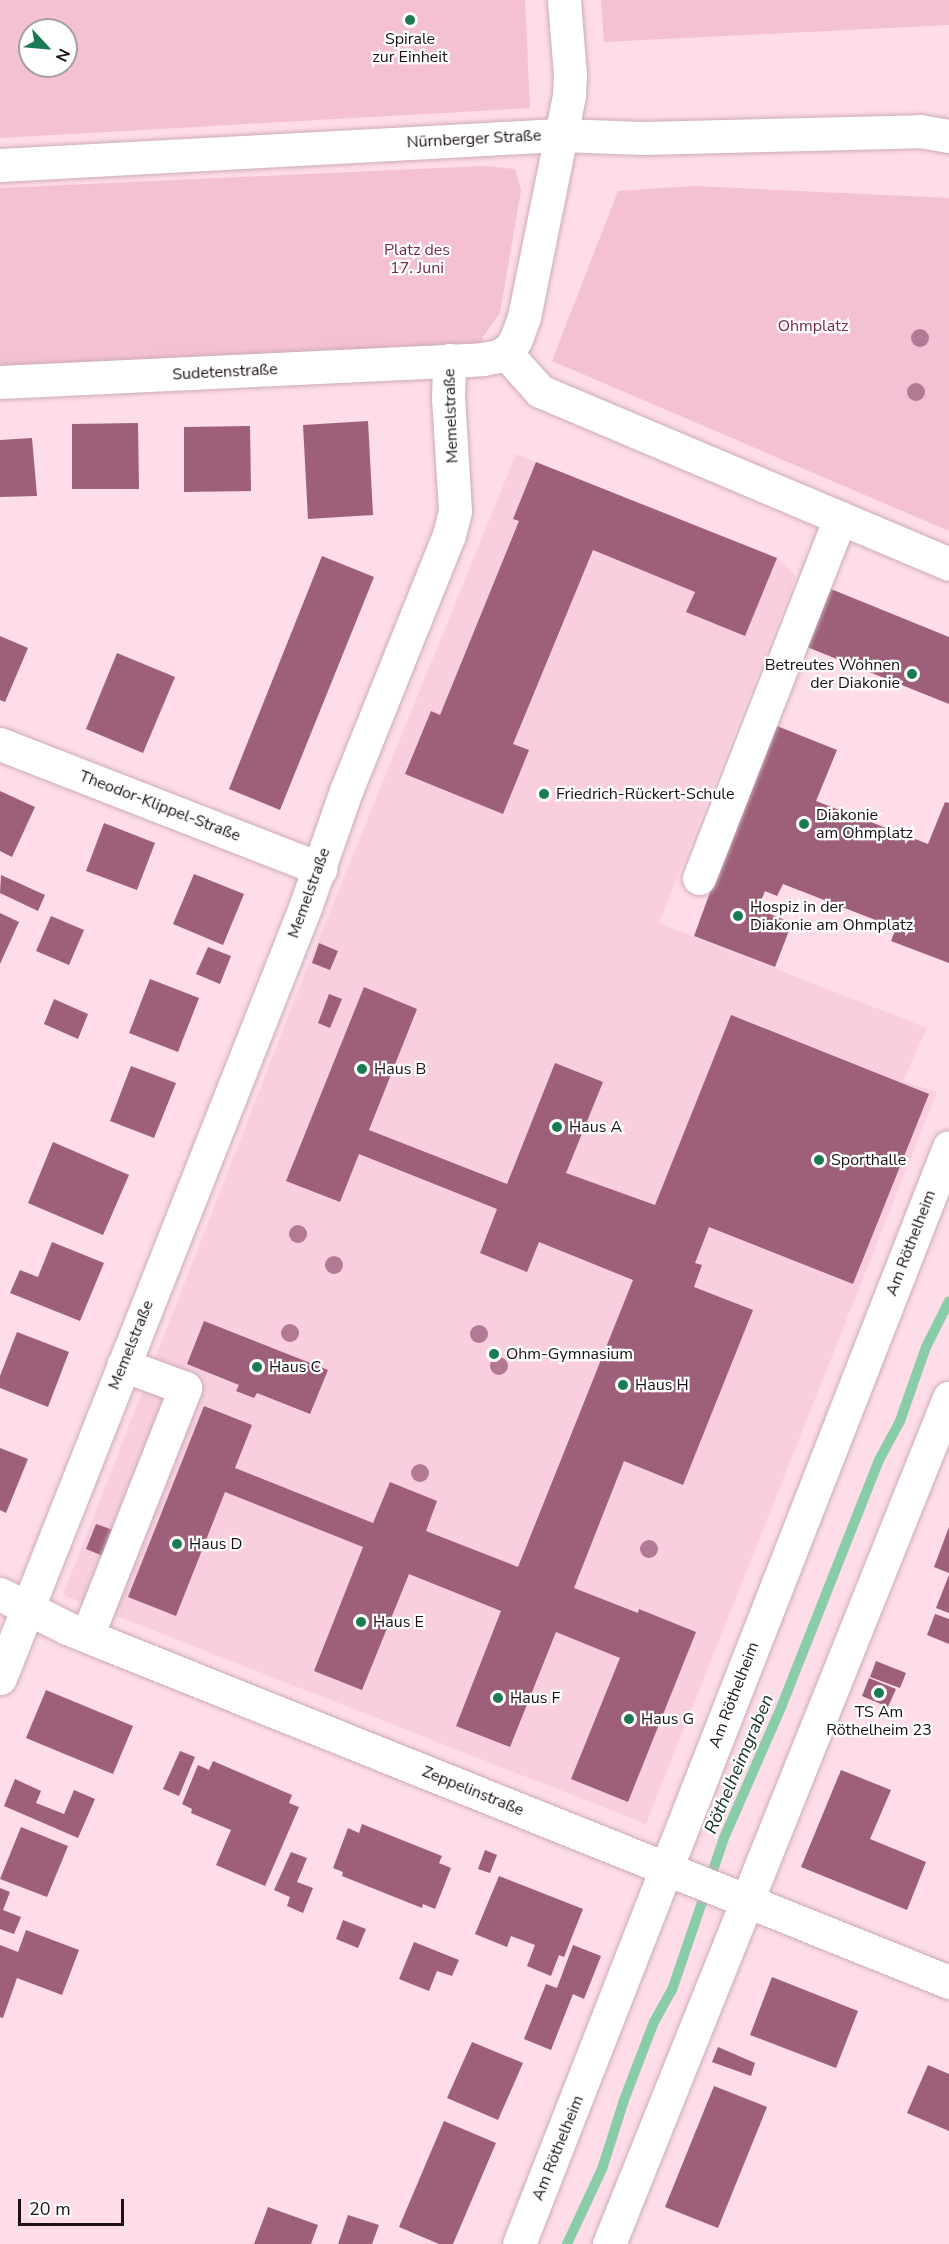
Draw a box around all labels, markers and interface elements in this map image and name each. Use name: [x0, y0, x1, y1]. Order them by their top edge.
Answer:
marker: Spirale zur Einheit: [403, 13, 417, 27]
north arrow: [18, 18, 78, 78]
place label: Spirale zur Einheit: [372, 29, 448, 67]
text: N: [50, 45, 75, 65]
street label: Nürnberger Straße: [406, 126, 542, 152]
park label: Platz des 17. Juni: [384, 240, 450, 278]
park label: Ohmplatz: [778, 316, 848, 336]
street label: Sudetenstraße: [172, 360, 278, 384]
street label: Memelstraße: [440, 368, 462, 464]
place label: Betreutes Wohnen der Diakonie: [765, 655, 900, 693]
marker: Betreutes Wohnen der Diakonie: [905, 667, 919, 681]
street label: Theodor-Klippel-Straße: [77, 766, 243, 846]
place label: Friedrich-Rückert-Schule: [556, 784, 735, 804]
marker: Friedrich-Rückert-Schule: [537, 787, 551, 801]
place label: Diakonie am Ohmplatz: [816, 805, 913, 843]
marker: Diakonie am Ohmplatz: [797, 817, 811, 831]
street label: Memelstraße: [284, 845, 334, 941]
place label: Hospiz in der Diakonie am Ohmplatz: [750, 897, 913, 935]
marker: Hospiz in der Diakonie am Ohmplatz: [731, 909, 745, 923]
place label: Haus B: [374, 1059, 426, 1079]
marker: Haus B: [355, 1062, 369, 1076]
place label: Haus A: [569, 1117, 622, 1137]
marker: Haus A: [550, 1120, 564, 1134]
place label: Sporthalle: [831, 1150, 906, 1170]
marker: Sporthalle: [812, 1153, 826, 1167]
street label: Am Röthelheim: [882, 1187, 940, 1299]
street label: Memelstraße: [104, 1297, 158, 1393]
place label: Ohm-Gymnasium: [506, 1344, 633, 1364]
marker: Ohm-Gymnasium: [487, 1347, 501, 1361]
place label: Haus C: [269, 1357, 321, 1377]
marker: Haus C: [250, 1360, 264, 1374]
place label: Haus H: [635, 1375, 689, 1395]
marker: Haus H: [616, 1378, 630, 1392]
place label: Haus D: [189, 1534, 242, 1554]
marker: Haus D: [170, 1537, 184, 1551]
place label: Haus E: [373, 1612, 424, 1632]
marker: Haus E: [354, 1615, 368, 1629]
street label: Am Röthelheim: [705, 1639, 763, 1751]
marker: TS Am Röthelheim 23: [872, 1686, 886, 1700]
place label: Haus F: [510, 1688, 560, 1708]
marker: Haus F: [491, 1691, 505, 1705]
water label: Röthelheimgraben: [700, 1691, 778, 1837]
place label: TS Am Röthelheim 23: [826, 1702, 932, 1740]
place label: Haus G: [641, 1709, 694, 1729]
marker: Haus G: [622, 1712, 636, 1726]
street label: Zeppelinstraße: [419, 1762, 527, 1820]
street label: Am Röthelheim: [528, 2093, 588, 2203]
scale bar: [21, 2187, 128, 2225]
text: 20 m: [29, 2197, 71, 2221]

